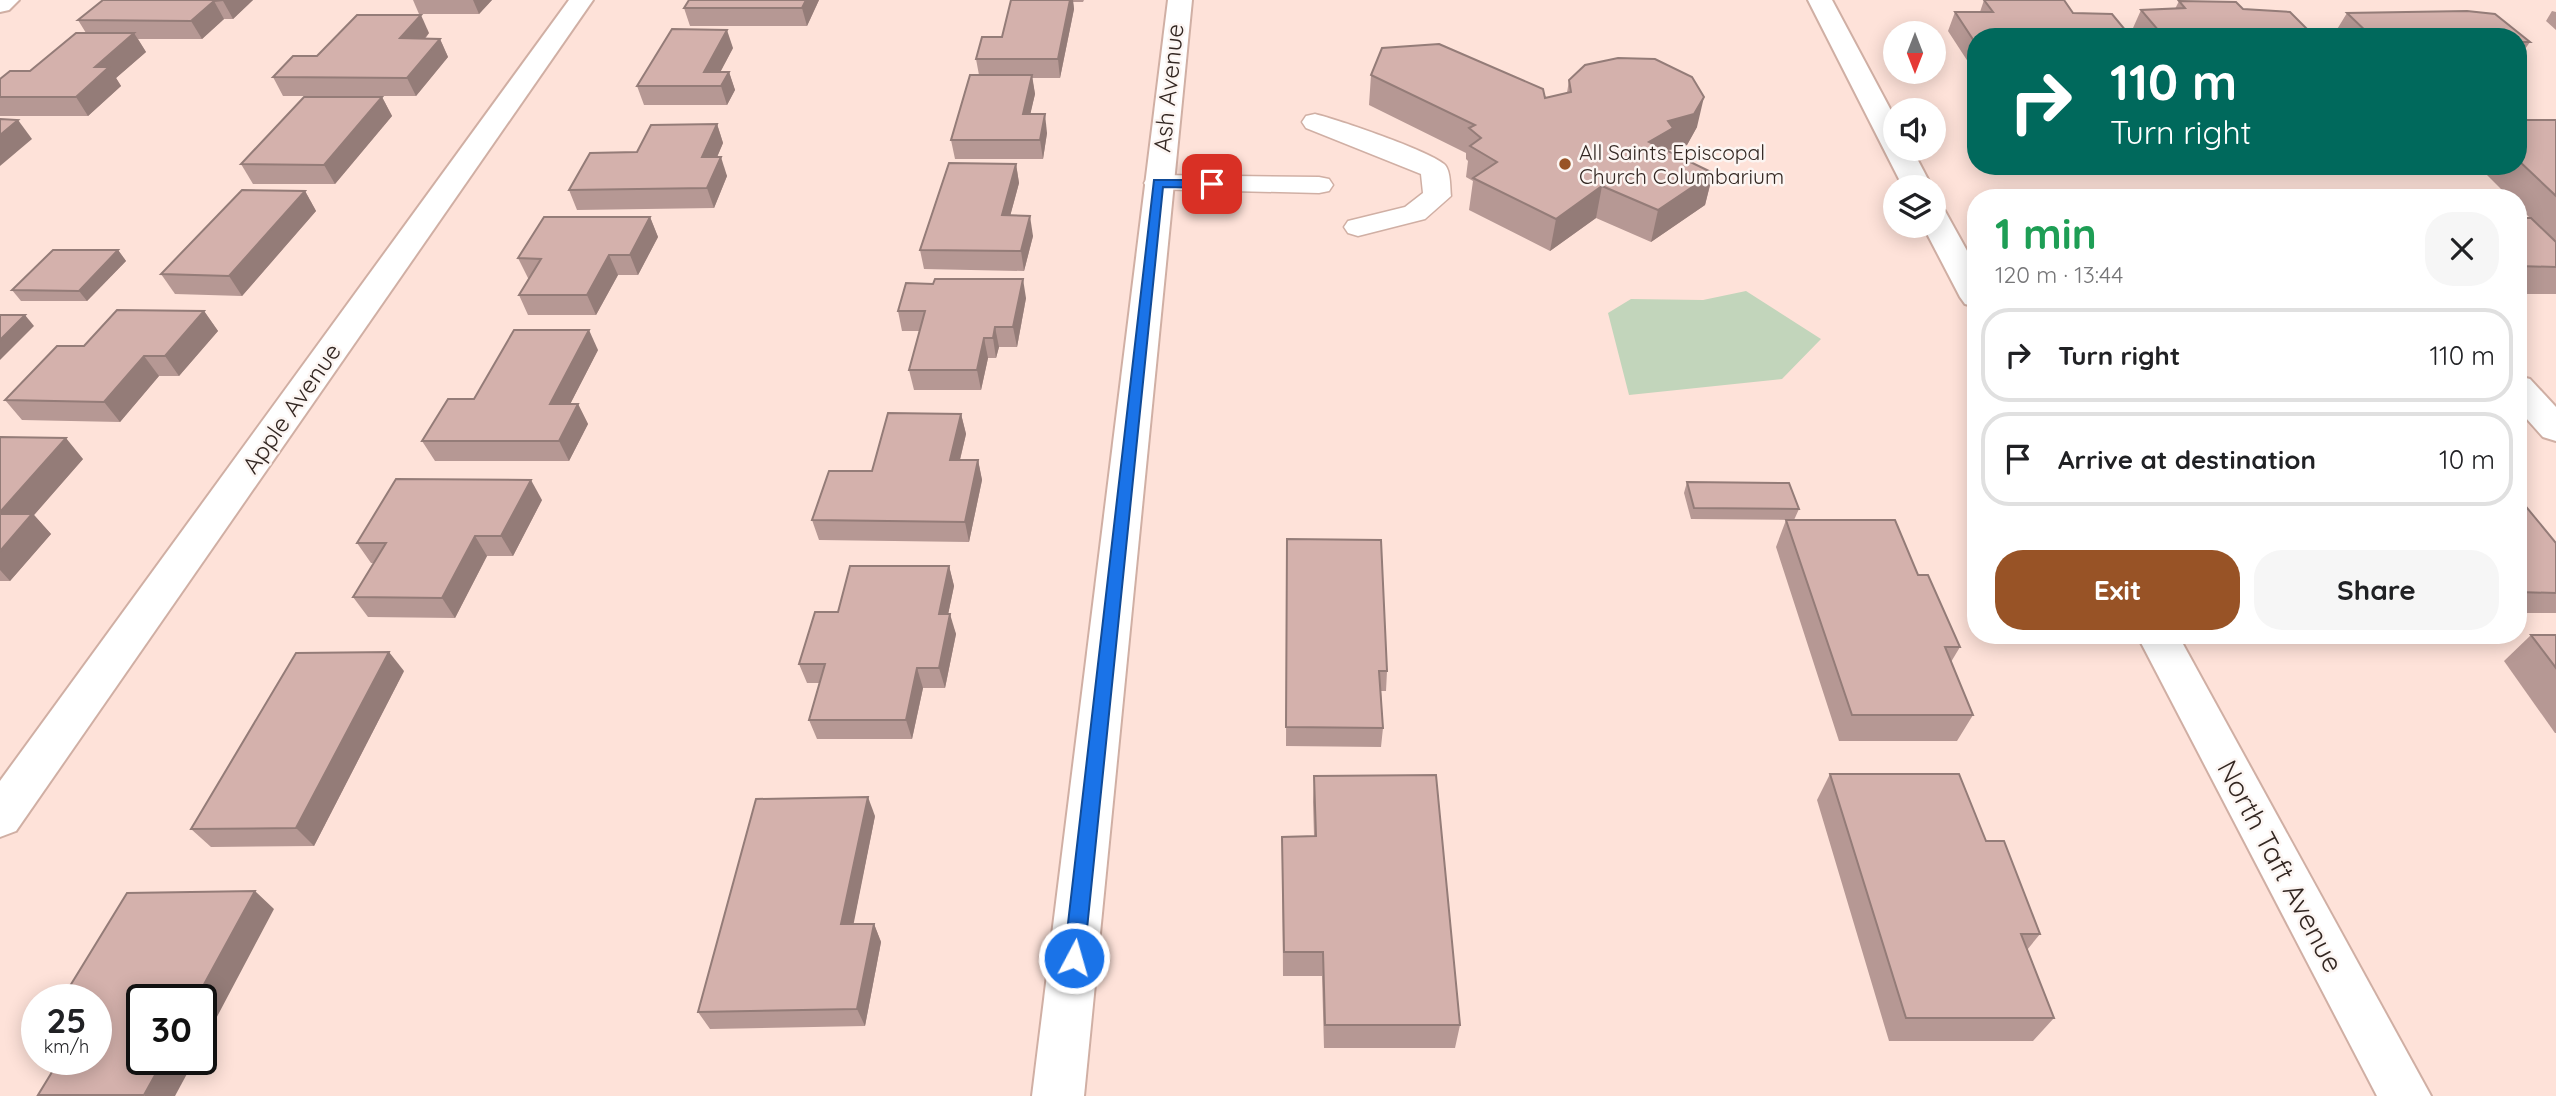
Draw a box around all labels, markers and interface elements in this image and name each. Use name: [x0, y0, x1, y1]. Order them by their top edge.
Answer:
north arrow: [1883, 21, 1946, 84]
map controls: [1883, 21, 1946, 238]
street label: Ash Avenue: [1146, 22, 1190, 154]
text: 110 m: [2110, 51, 2237, 112]
icon: right: [1995, 56, 2086, 147]
button: sound: [1883, 98, 1946, 161]
text: Turn right: [2110, 112, 2251, 152]
place label: All Saints Episcopal Church Columbarium: [1579, 139, 1784, 189]
pin: [1182, 154, 1242, 214]
marker: All Saints Episcopal Church Columbarium: [1557, 156, 1573, 172]
icon: arrive: [1193, 165, 1231, 203]
button: layers: [1883, 175, 1946, 238]
text: 1 min: [1995, 207, 2097, 260]
button: close: [2425, 212, 2499, 286]
text: 120 m · 13:44: [1995, 260, 2123, 289]
icon: right: [1999, 336, 2037, 374]
street label: Apple Avenue: [235, 337, 347, 479]
text: Turn right: [2058, 339, 2180, 372]
text: 110 m: [2429, 339, 2495, 372]
icon: arrive: [1999, 440, 2037, 478]
text: Arrive at destination: [2058, 443, 2316, 476]
text: 10 m: [2439, 443, 2495, 476]
button: Exit: [1995, 550, 2240, 630]
button: Share: [2254, 550, 2499, 630]
street label: North Taft Avenue: [2210, 754, 2352, 978]
position arrow: [1037, 921, 1111, 995]
speed limit sign: 30: [126, 984, 217, 1075]
text: 25: [46, 998, 87, 1042]
text: km/h: [44, 1035, 89, 1058]

